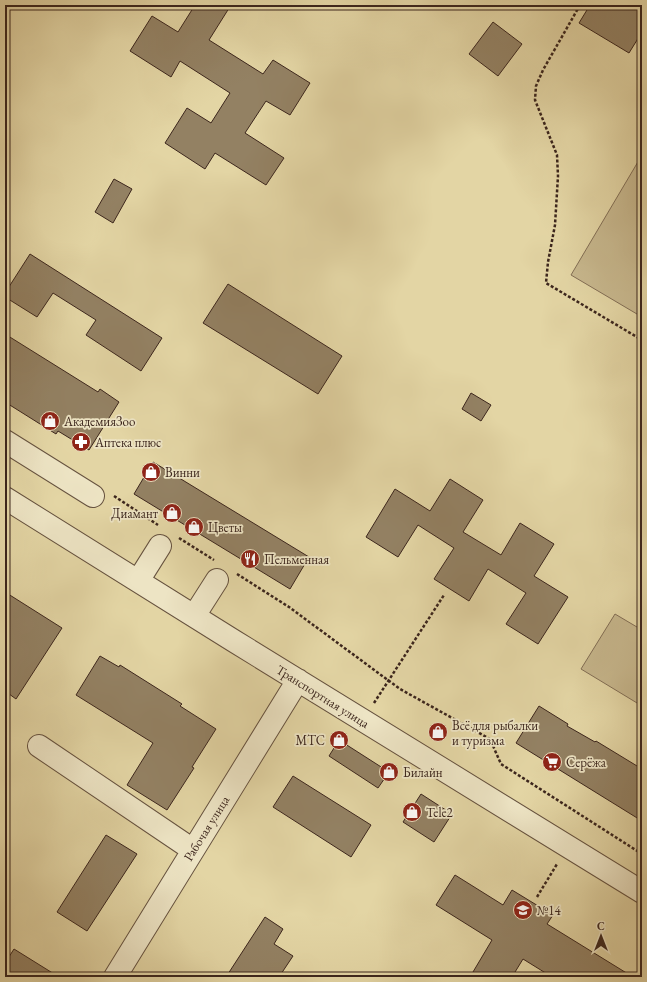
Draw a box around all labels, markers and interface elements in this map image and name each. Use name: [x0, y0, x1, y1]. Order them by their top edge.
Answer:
shop icon: АкадемияЗоо: [39, 410, 61, 432]
place label: АкадемияЗоо: [63, 413, 136, 430]
pharmacy icon: Аптека плюс: [70, 431, 92, 453]
place label: Аптека плюс: [94, 434, 161, 451]
shop icon: Винни: [140, 461, 162, 483]
place label: Винни: [165, 464, 200, 481]
shop icon: Диамант: [161, 502, 183, 524]
place label: Диамант: [111, 505, 159, 522]
shop icon: Цветы: [183, 516, 205, 538]
place label: Цветы: [208, 519, 242, 536]
restaurant icon: Пельменная: [239, 548, 261, 570]
place label: Пельменная: [264, 551, 329, 568]
street label: Транспортная улица: [273, 661, 373, 732]
place label: Всё для рыбалки и туризма: [452, 717, 538, 749]
shop icon: Всё для рыбалки и туризма: [427, 721, 449, 743]
shop icon: МТС: [328, 729, 350, 751]
place label: МТС: [296, 732, 325, 749]
supermarket icon: Серёжа: [541, 751, 563, 773]
place label: Серёжа: [566, 754, 607, 771]
shop icon: Билайн: [378, 761, 400, 783]
place label: Билайн: [403, 764, 443, 781]
street label: Рабочая улица: [180, 792, 234, 864]
shop icon: Tele2: [401, 801, 423, 823]
place label: Tele2: [426, 804, 454, 821]
school or university icon: №14: [512, 899, 534, 921]
place label: №14: [537, 902, 562, 919]
north arrow: [581, 916, 621, 956]
text: С: [597, 919, 605, 933]

